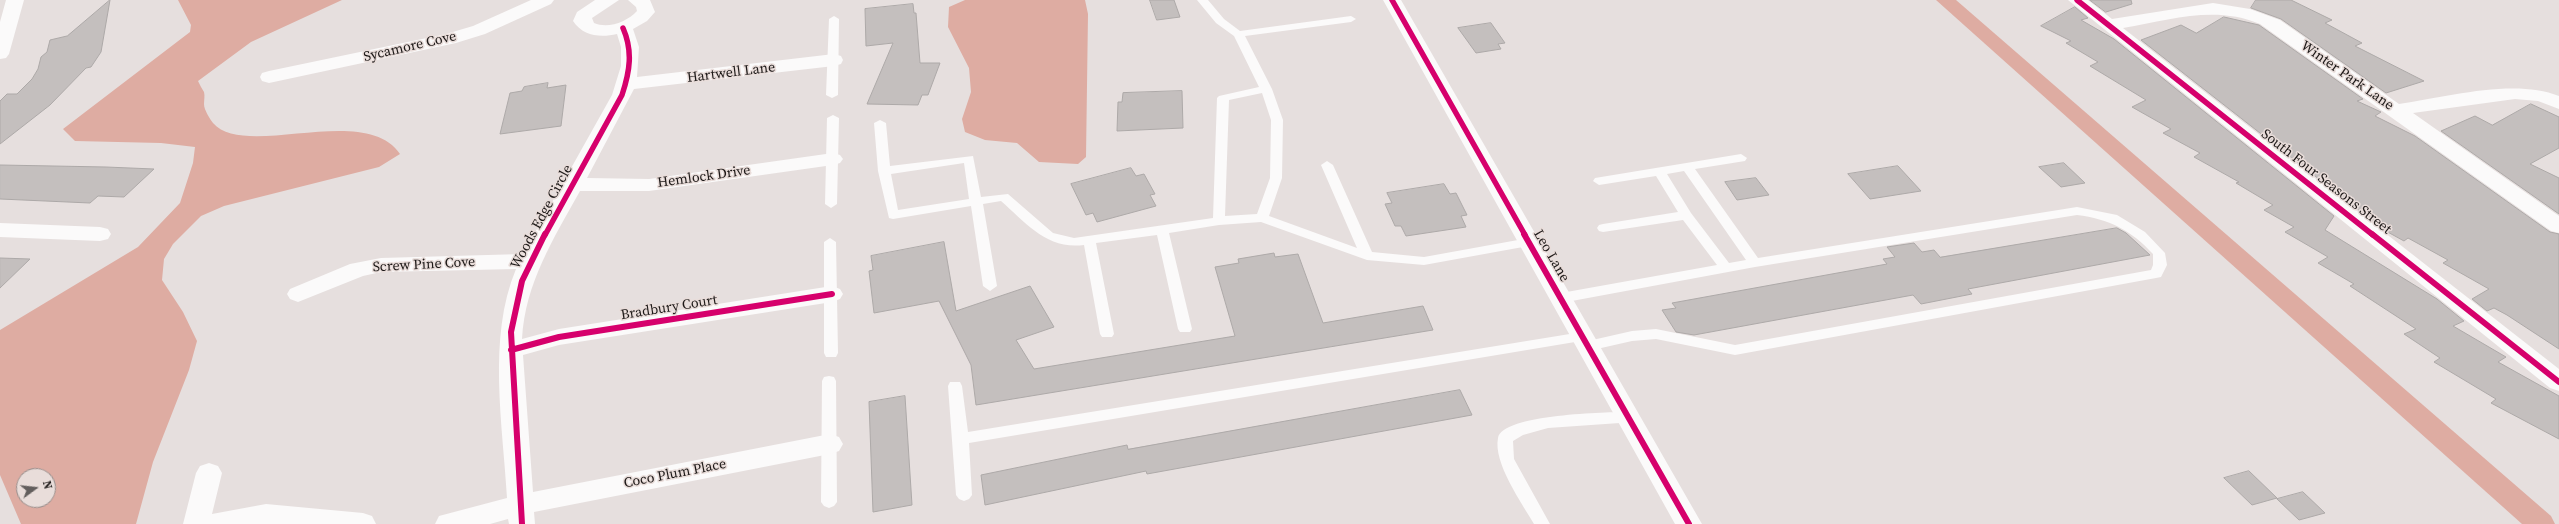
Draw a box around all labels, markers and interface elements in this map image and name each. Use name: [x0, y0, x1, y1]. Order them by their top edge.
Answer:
street label: Sycamore Cove: [362, 28, 458, 66]
street label: Winter Park Lane: [2297, 38, 2397, 114]
street label: Hartwell Lane: [686, 59, 776, 87]
street label: South Four Seasons Street: [2258, 126, 2394, 238]
street label: Woods Edge Circle: [507, 162, 577, 272]
street label: Hemlock Drive: [656, 162, 752, 192]
street label: Leo Lane: [1529, 227, 1573, 285]
street label: Screw Pine Cove: [372, 254, 476, 276]
street label: Bradbury Court: [620, 292, 718, 324]
street label: Coco Plum Place: [622, 456, 728, 492]
north arrow: [16, 468, 56, 508]
text: N: [39, 479, 55, 491]

